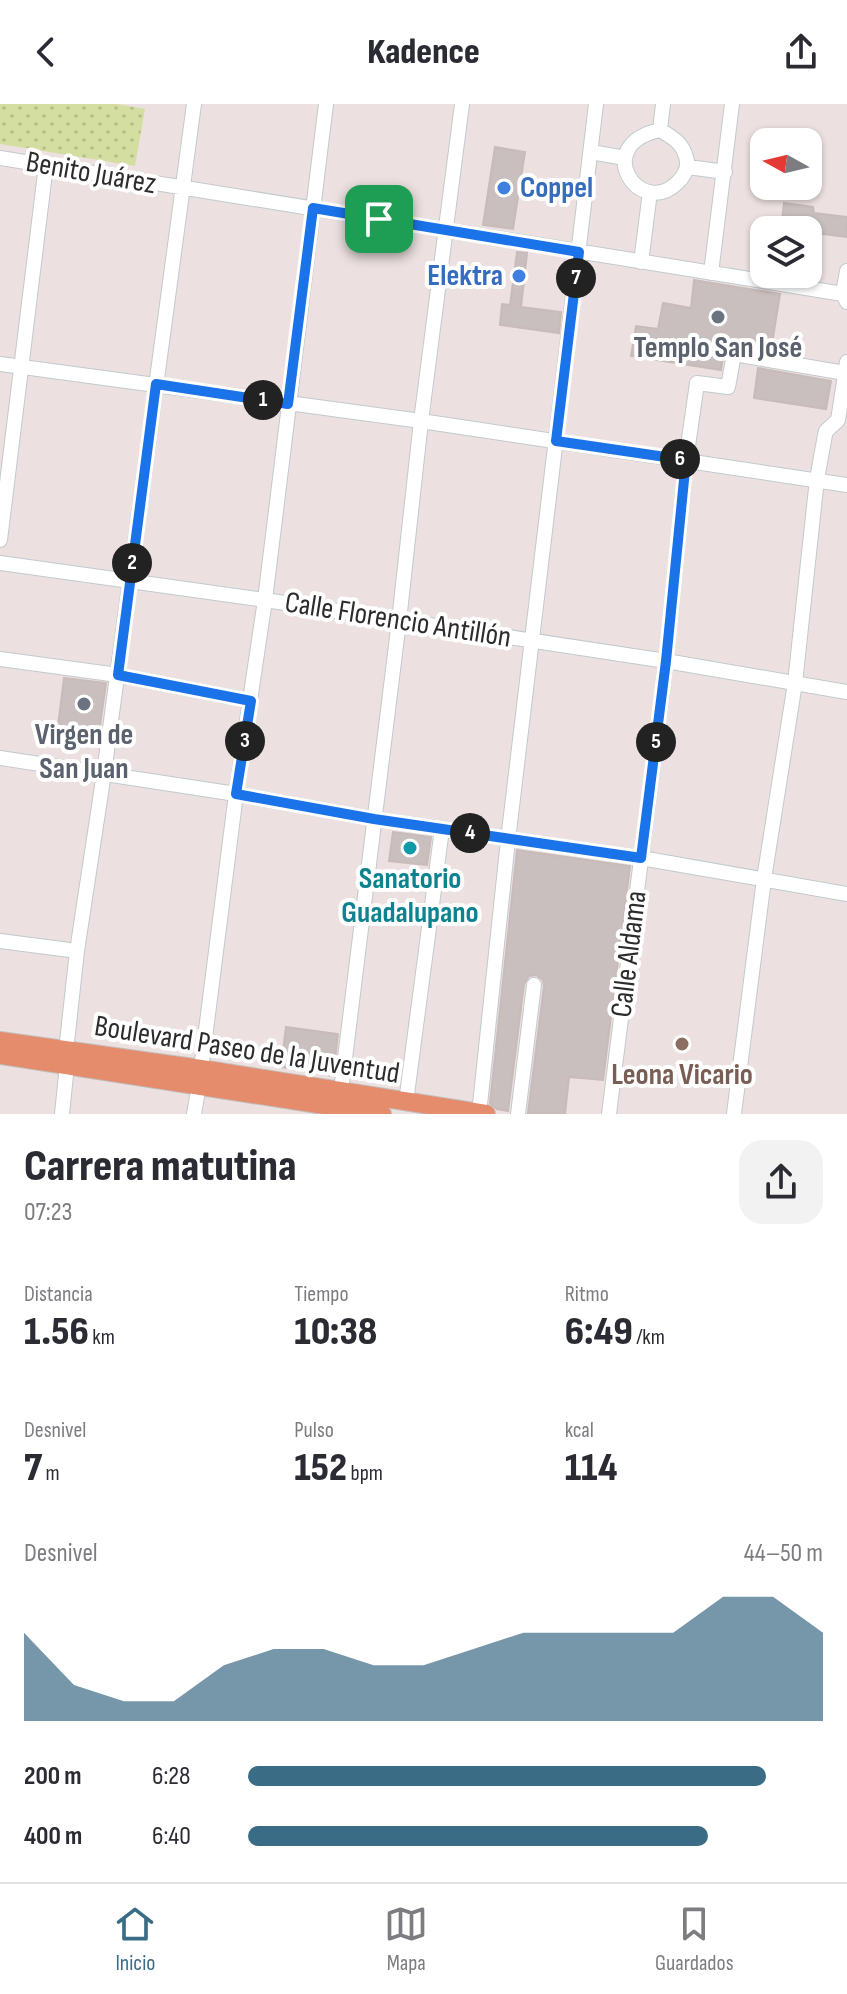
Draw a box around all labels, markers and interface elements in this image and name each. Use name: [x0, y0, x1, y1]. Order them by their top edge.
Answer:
icon: back: [24, 30, 68, 74]
icon: share: [779, 30, 823, 74]
text: Kadence: [367, 31, 480, 74]
north arrow: [750, 128, 822, 200]
map controls: [750, 128, 822, 288]
street label: Benito Juárez: [23, 144, 159, 202]
place label: Coppel: [520, 170, 593, 206]
marker: Coppel: [495, 179, 513, 197]
pin: [345, 185, 413, 253]
icon: arrive: [357, 197, 401, 241]
button: layers: [750, 216, 822, 288]
place label: Elektra: [427, 258, 503, 294]
pin: 7: [556, 258, 596, 298]
text: 7: [571, 264, 581, 291]
marker: Elektra: [510, 267, 528, 285]
marker: Templo San José: [709, 308, 727, 326]
place label: Templo San José: [634, 330, 802, 366]
pin: 1: [243, 380, 283, 420]
text: 1: [259, 386, 267, 413]
pin: 6: [660, 439, 700, 479]
text: 6: [675, 445, 685, 472]
pin: 2: [112, 543, 152, 583]
text: 2: [127, 549, 137, 576]
street label: Calle Florencio Antillón: [282, 584, 514, 656]
marker: Virgen de San Juan: [75, 695, 93, 713]
place label: Virgen de San Juan: [35, 717, 133, 787]
pin: 3: [225, 721, 265, 761]
pin: 5: [636, 722, 676, 762]
text: 3: [240, 727, 250, 754]
text: 5: [651, 728, 661, 755]
pin: 4: [450, 813, 490, 853]
text: 4: [465, 819, 475, 846]
marker: Sanatorio Guadalupano: [401, 839, 419, 857]
place label: Sanatorio Guadalupano: [341, 861, 479, 931]
street label: Calle Aldama: [603, 889, 655, 1019]
street label: Boulevard Paseo de la Juventud: [92, 1008, 402, 1092]
marker: Leona Vicario: [673, 1035, 691, 1053]
place label: Leona Vicario: [611, 1057, 753, 1093]
text: Carrera matutina: [24, 1140, 297, 1193]
button: share: [739, 1140, 823, 1224]
text: 07:23: [24, 1197, 72, 1228]
text: Distancia: [24, 1281, 93, 1308]
text: Tiempo: [294, 1281, 349, 1308]
text: Ritmo: [565, 1281, 609, 1308]
text: 1.56: [24, 1308, 89, 1356]
text: 10:38: [294, 1308, 377, 1356]
text: 6:49: [565, 1308, 633, 1356]
text: km: [89, 1324, 115, 1351]
text: /km: [633, 1324, 665, 1351]
text: Desnivel: [24, 1417, 86, 1444]
text: Pulso: [294, 1417, 334, 1444]
text: kcal: [565, 1417, 594, 1444]
text: 7: [24, 1444, 42, 1492]
text: 152: [294, 1444, 347, 1492]
text: 114: [565, 1444, 617, 1492]
text: m: [42, 1460, 60, 1487]
text: bpm: [347, 1460, 383, 1487]
text: Desnivel: [24, 1538, 98, 1569]
text: 44–50 m: [744, 1538, 823, 1569]
text: 200 m: [24, 1761, 81, 1792]
text: 6:28: [152, 1761, 190, 1792]
text: 400 m: [24, 1821, 82, 1852]
text: 6:40: [152, 1821, 191, 1852]
tab: Inicio: [113, 1902, 157, 1977]
tab: Mapa: [384, 1902, 428, 1977]
tab: Guardados: [655, 1902, 734, 1977]

